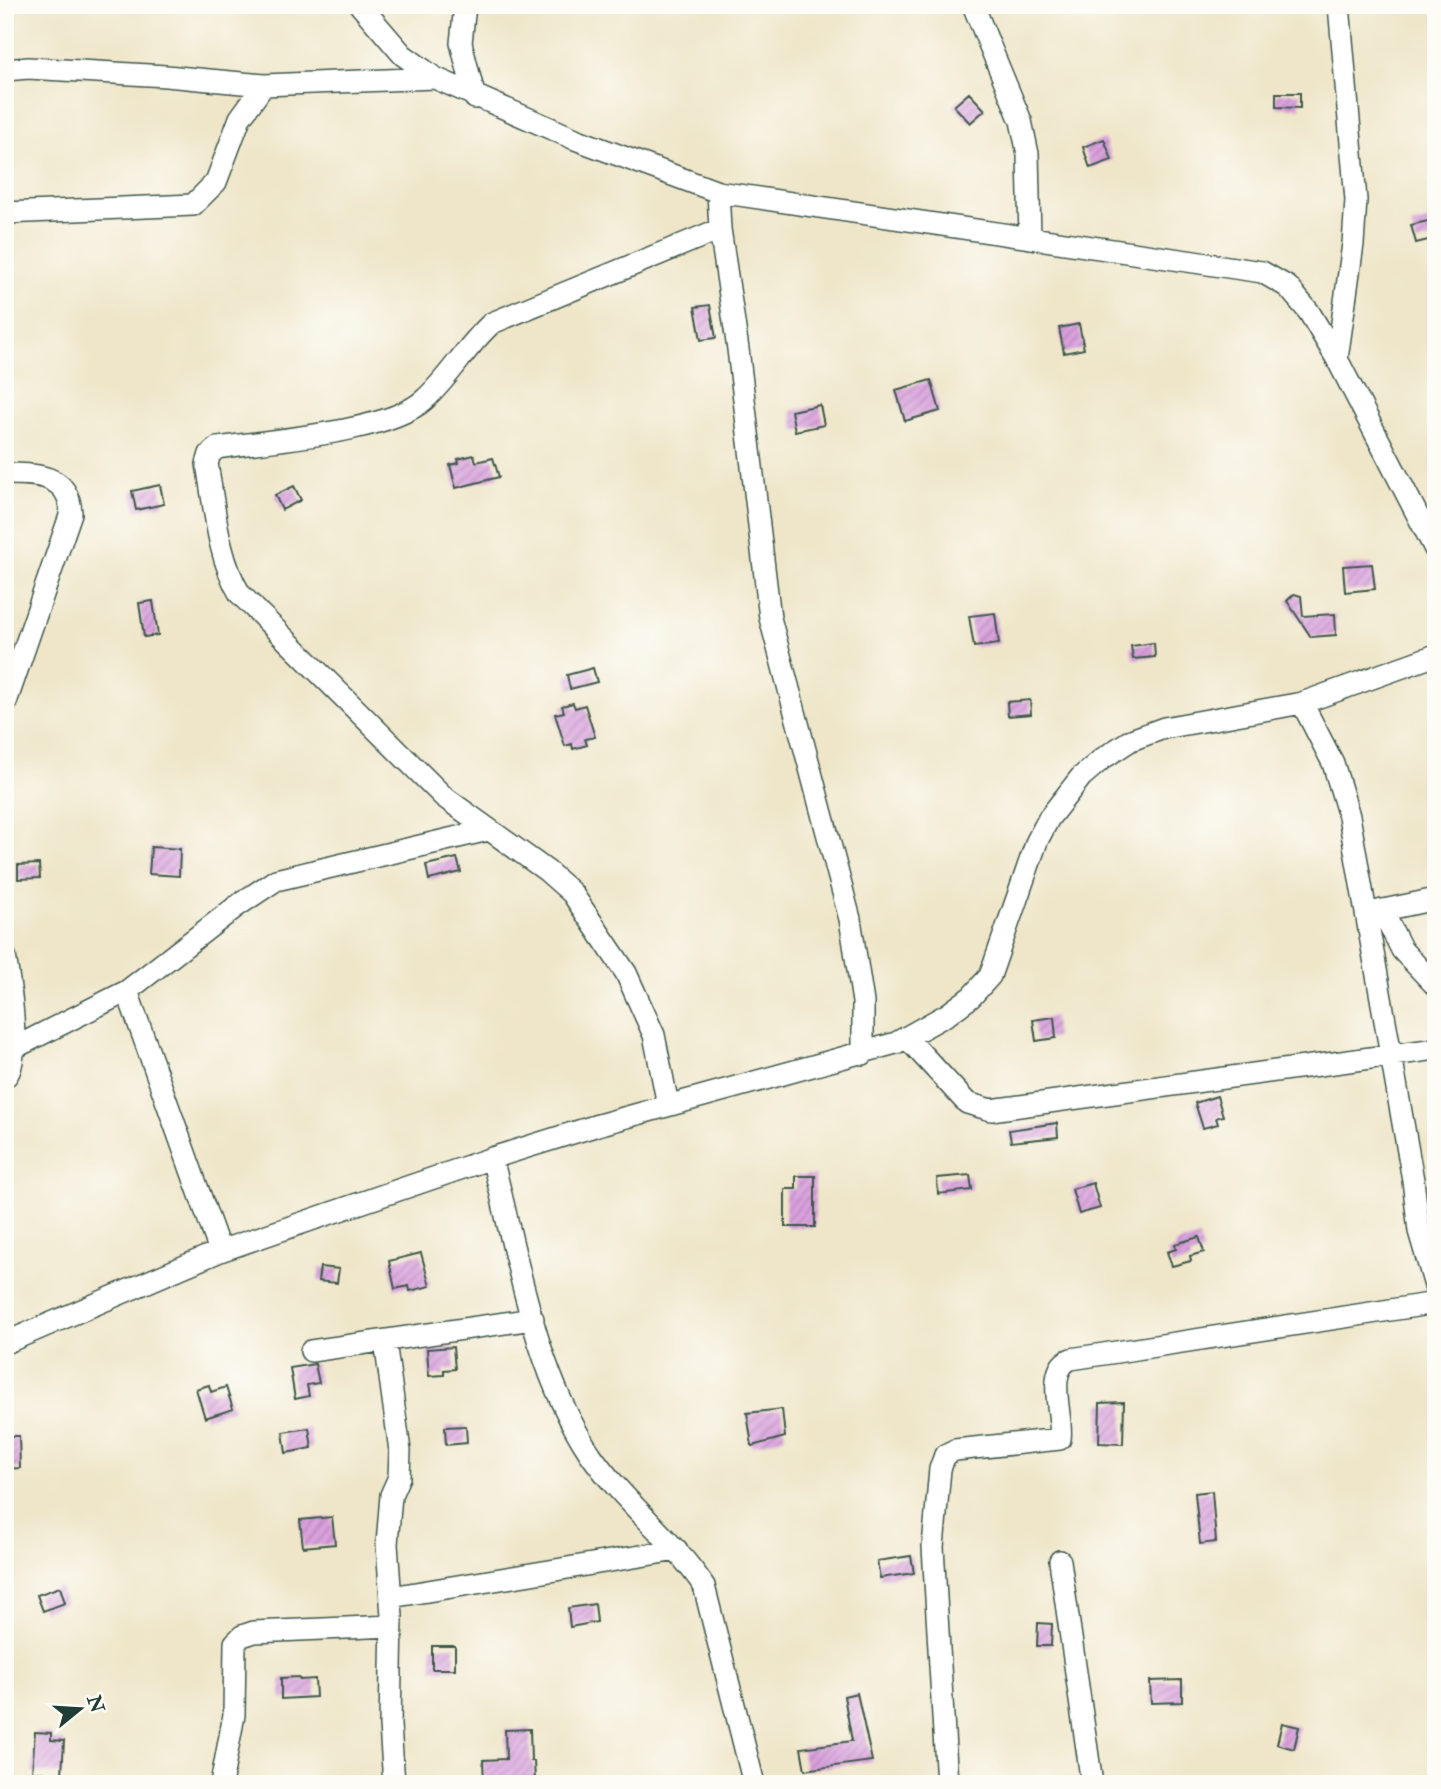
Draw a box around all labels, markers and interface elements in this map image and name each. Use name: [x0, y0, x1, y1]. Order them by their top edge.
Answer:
north arrow: [46, 1674, 116, 1744]
text: N: [81, 1691, 110, 1717]

